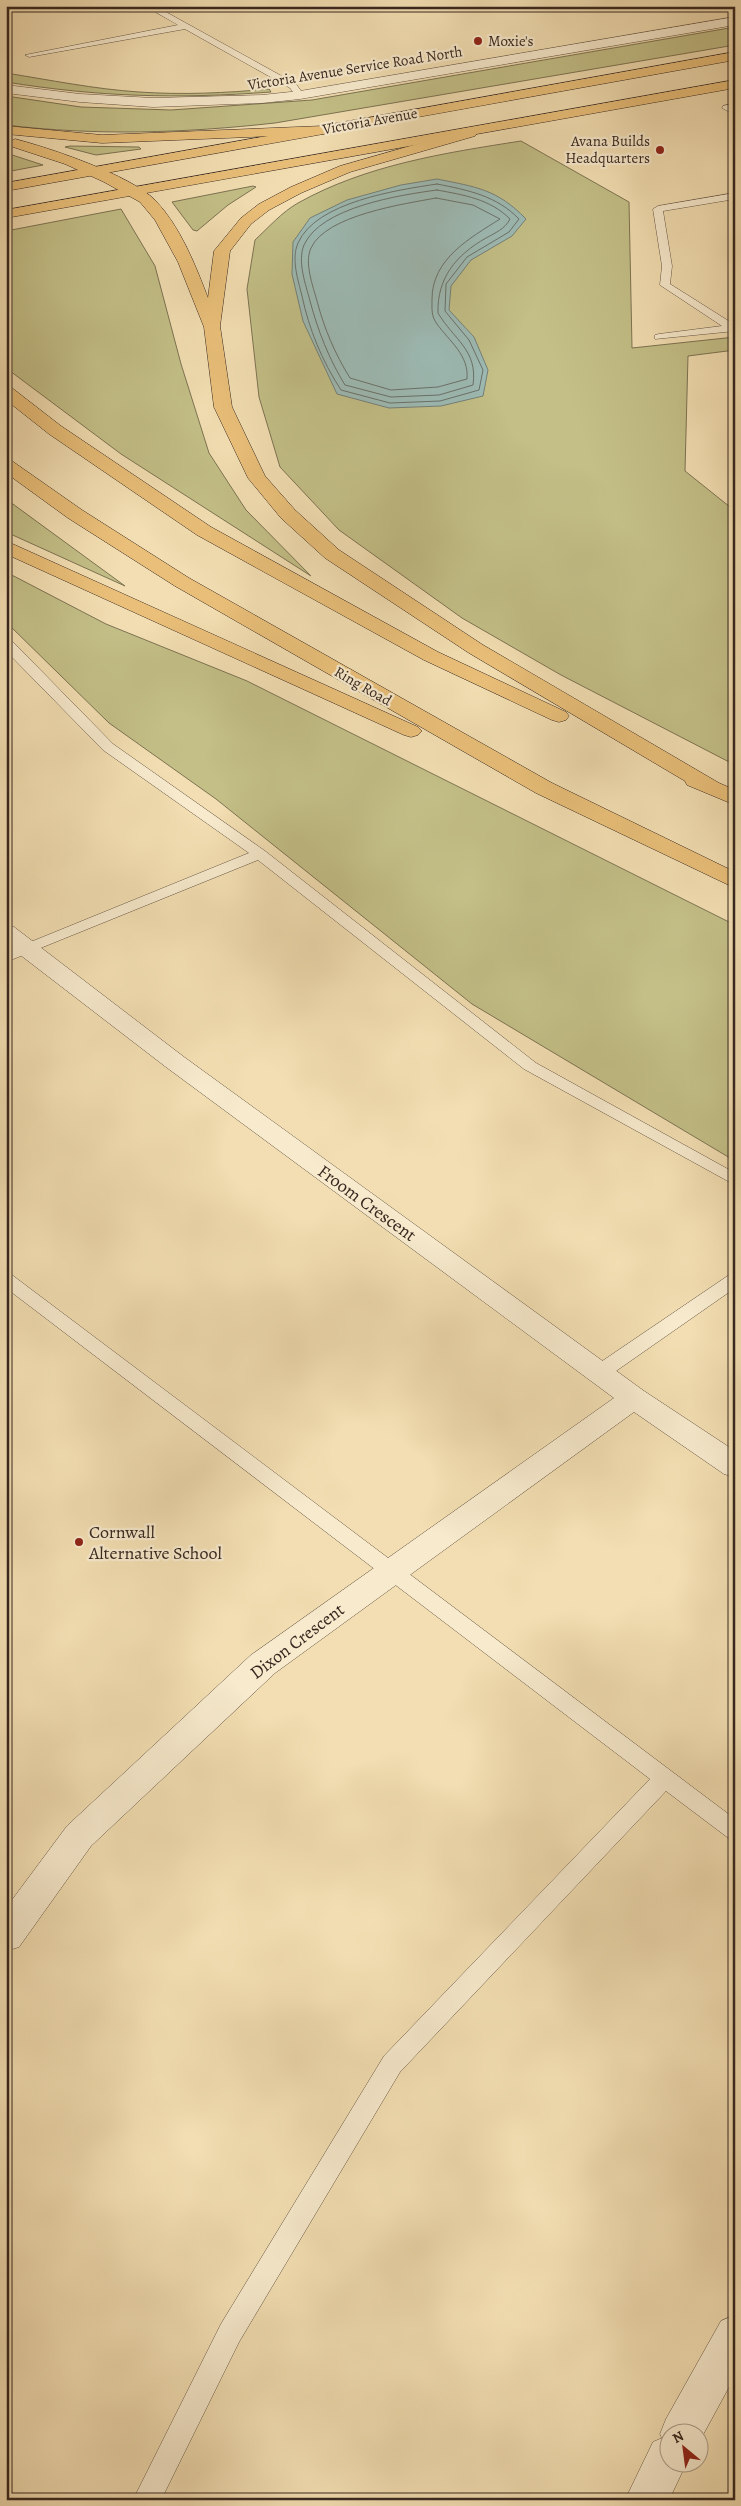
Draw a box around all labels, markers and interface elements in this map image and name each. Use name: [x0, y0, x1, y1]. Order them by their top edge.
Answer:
place label: Moxie's: [488, 31, 534, 51]
marker: Moxie's: [472, 35, 484, 47]
street label: Victoria Avenue Service Road North: [245, 41, 464, 95]
street label: Victoria Avenue: [320, 103, 419, 139]
place label: Avana Builds Headquarters: [565, 131, 650, 168]
marker: Avana Builds Headquarters: [654, 144, 666, 156]
street label: Ring Road: [331, 662, 396, 711]
street label: Froom Crescent: [313, 1159, 421, 1247]
place label: Cornwall Alternative School: [88, 1520, 222, 1565]
marker: Cornwall Alternative School: [73, 1536, 85, 1548]
street label: Dixon Crescent: [245, 1598, 349, 1684]
north arrow: [658, 2424, 708, 2474]
text: N: [669, 2426, 687, 2448]

